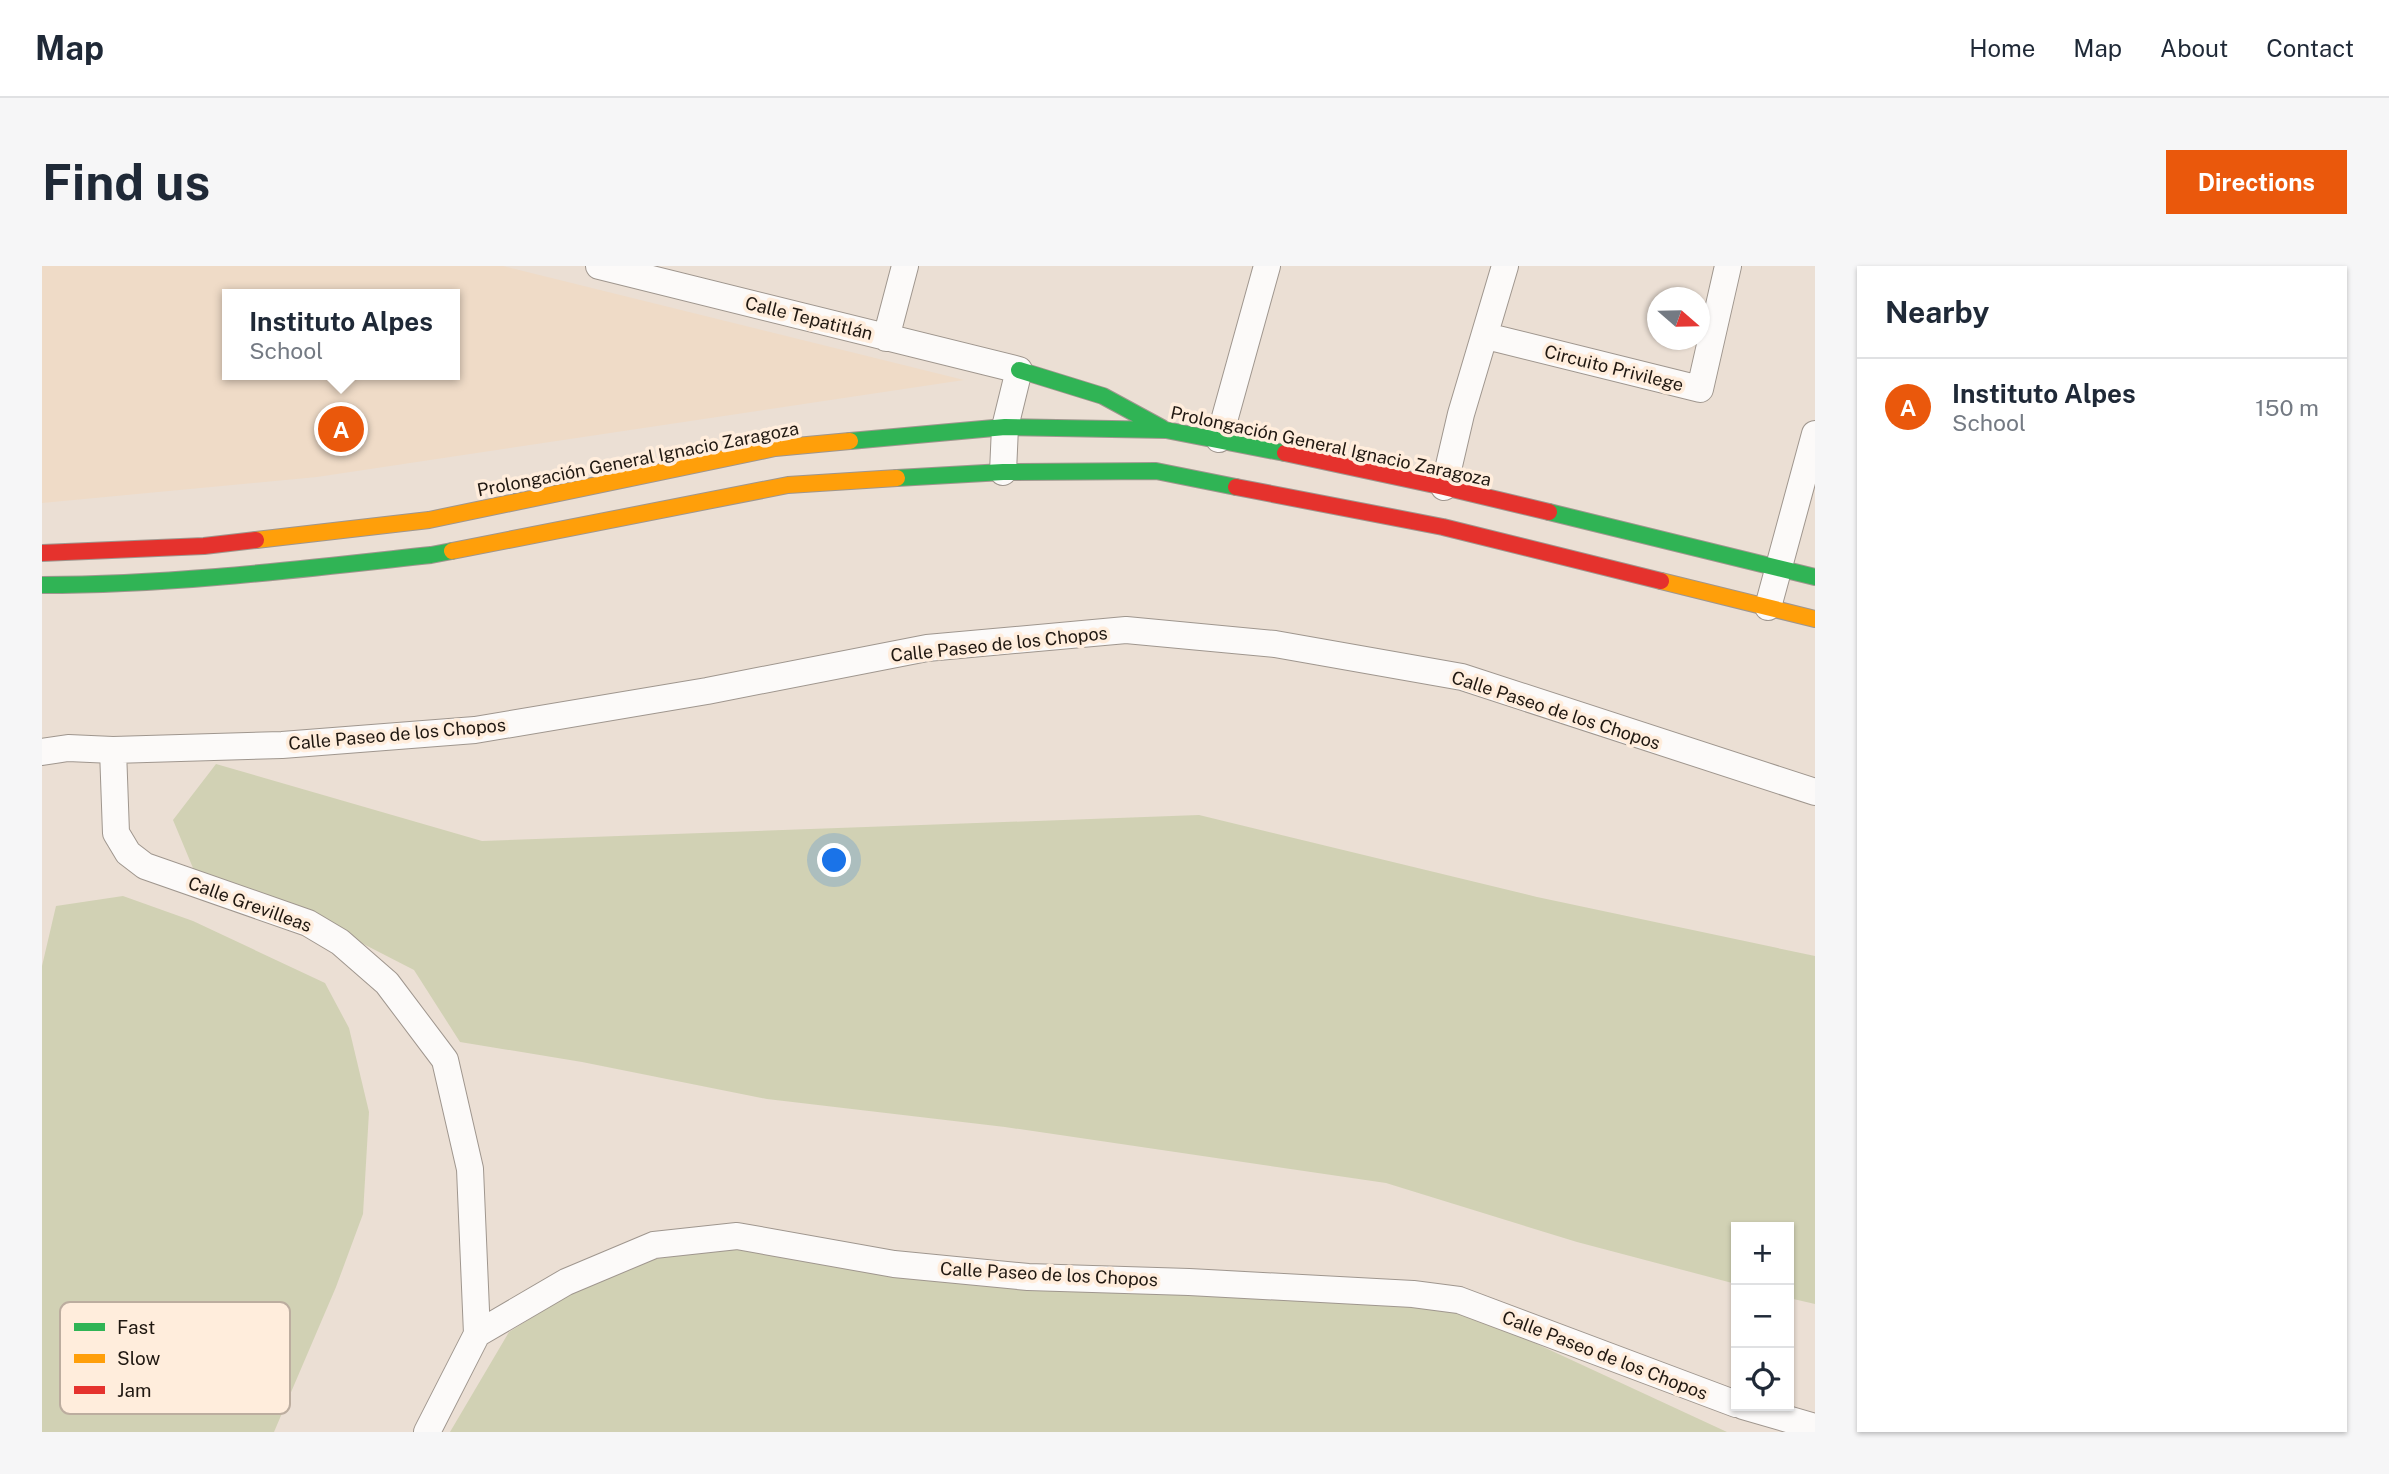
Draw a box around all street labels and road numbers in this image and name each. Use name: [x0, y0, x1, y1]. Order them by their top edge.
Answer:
street label: Calle Tepatitlán: [743, 292, 875, 344]
street label: Circuito Privilege: [1542, 341, 1686, 395]
street label: Prolongación General Ignacio Zaragoza: [1169, 402, 1493, 490]
street label: Prolongación General Ignacio Zaragoza: [475, 417, 801, 501]
street label: Calle Paseo de los Chopos: [889, 622, 1109, 666]
street label: Calle Paseo de los Chopos: [1449, 666, 1663, 754]
street label: Calle Paseo de los Chopos: [287, 714, 507, 754]
street label: Calle Grevilleas: [185, 872, 315, 936]
street label: Calle Paseo de los Chopos: [940, 1258, 1158, 1290]
street label: Calle Paseo de los Chopos: [1499, 1306, 1711, 1404]

